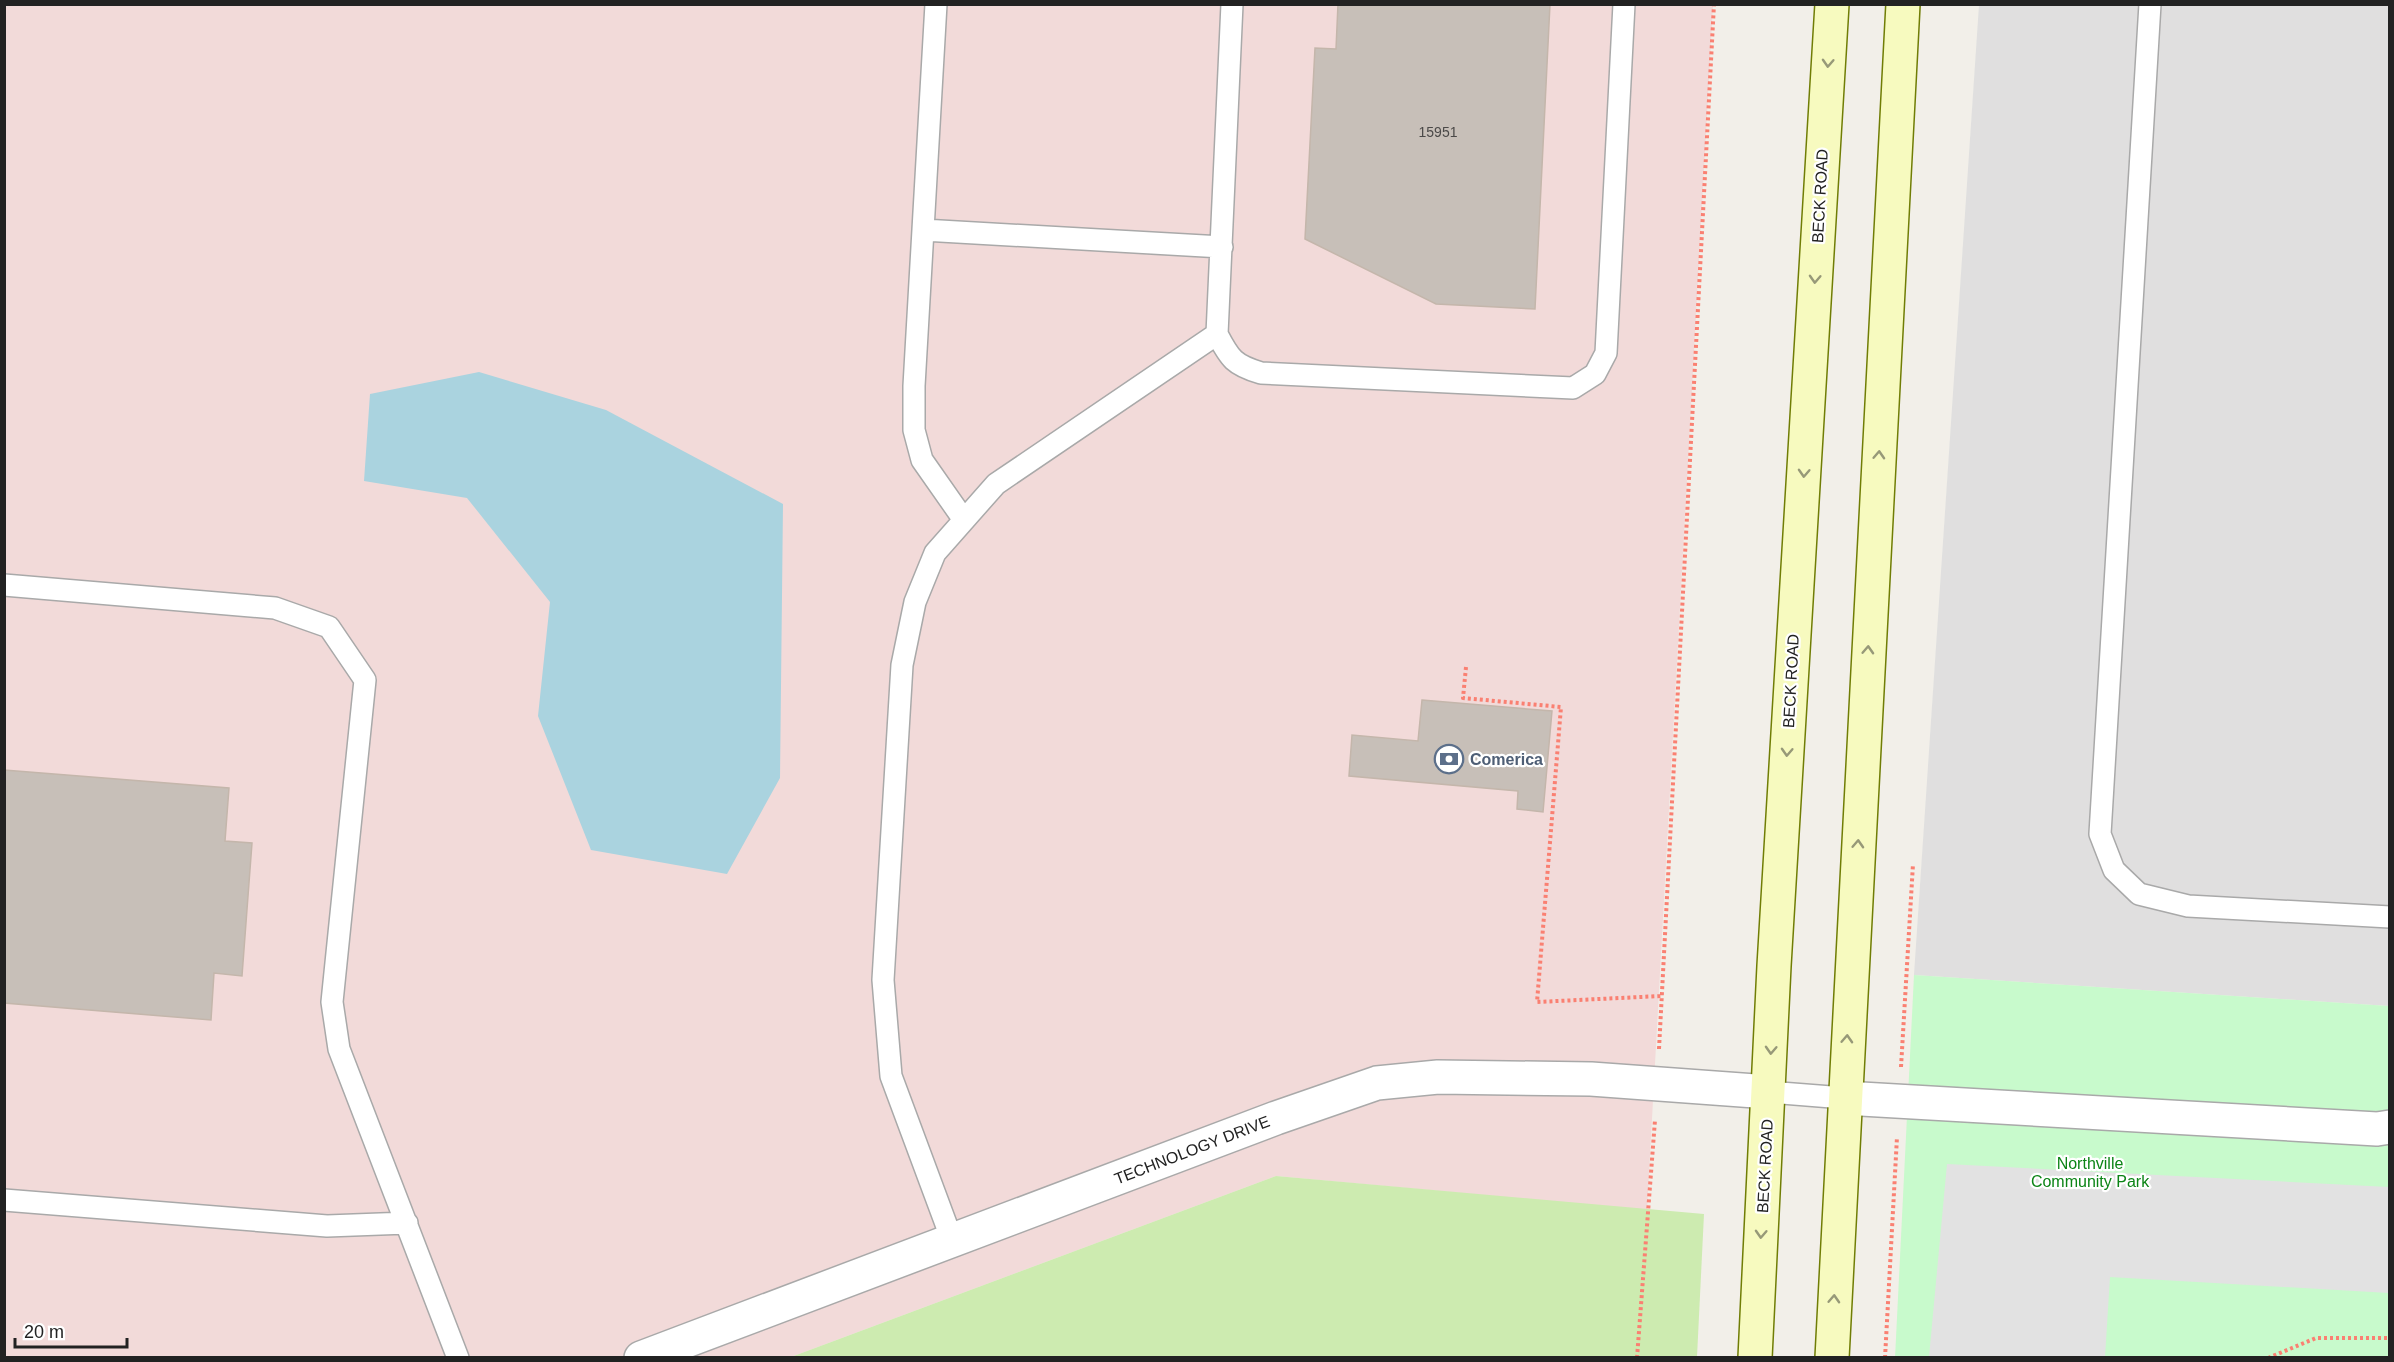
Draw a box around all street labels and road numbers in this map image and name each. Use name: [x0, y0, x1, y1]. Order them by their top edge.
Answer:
street label: BECK ROAD: [1809, 148, 1831, 244]
street label: BECK ROAD: [1780, 633, 1802, 729]
street label: TECHNOLOGY DRIVE: [1112, 1112, 1272, 1188]
street label: BECK ROAD: [1754, 1118, 1776, 1214]

